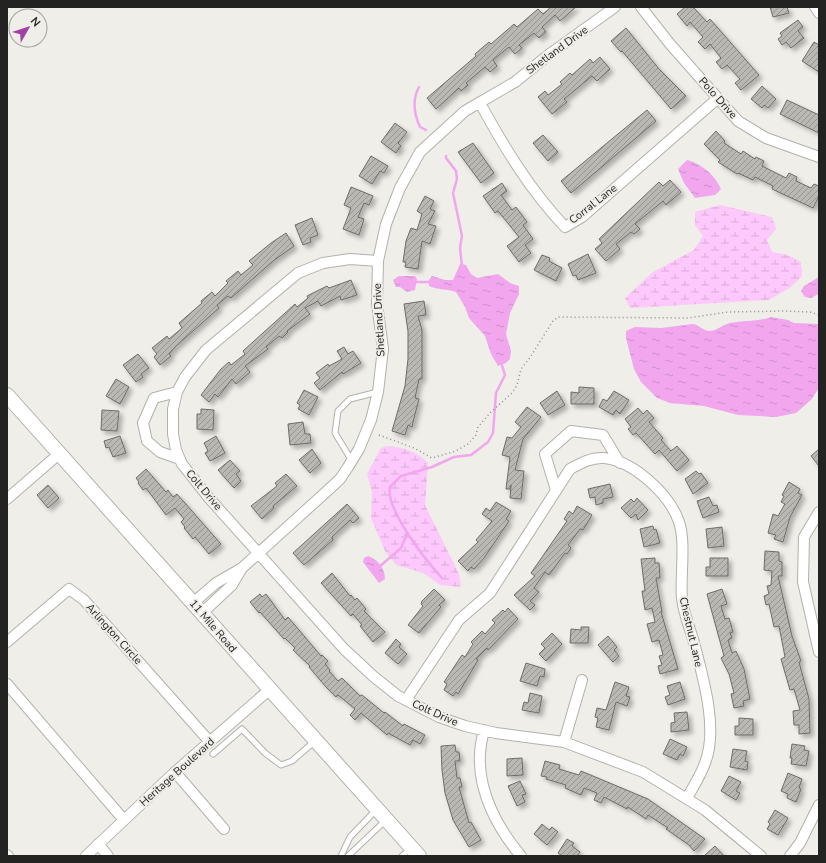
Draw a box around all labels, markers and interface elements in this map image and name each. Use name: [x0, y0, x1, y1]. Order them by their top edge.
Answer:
north arrow: [8, 8, 48, 48]
text: N: [27, 14, 44, 30]
street label: Shetland Drive: [523, 22, 591, 78]
street label: Polo Drive: [695, 74, 741, 122]
street label: Corral Lane: [566, 181, 620, 227]
street label: Shetland Drive: [370, 283, 388, 357]
street label: Colt Drive: [182, 466, 226, 514]
street label: Chestnut Lane: [676, 595, 706, 669]
street label: 11 Mile Road: [186, 596, 240, 656]
street label: Arlington Circle: [83, 600, 146, 668]
street label: Colt Drive: [410, 696, 461, 730]
street label: Heritage Boulevard: [136, 734, 218, 810]

